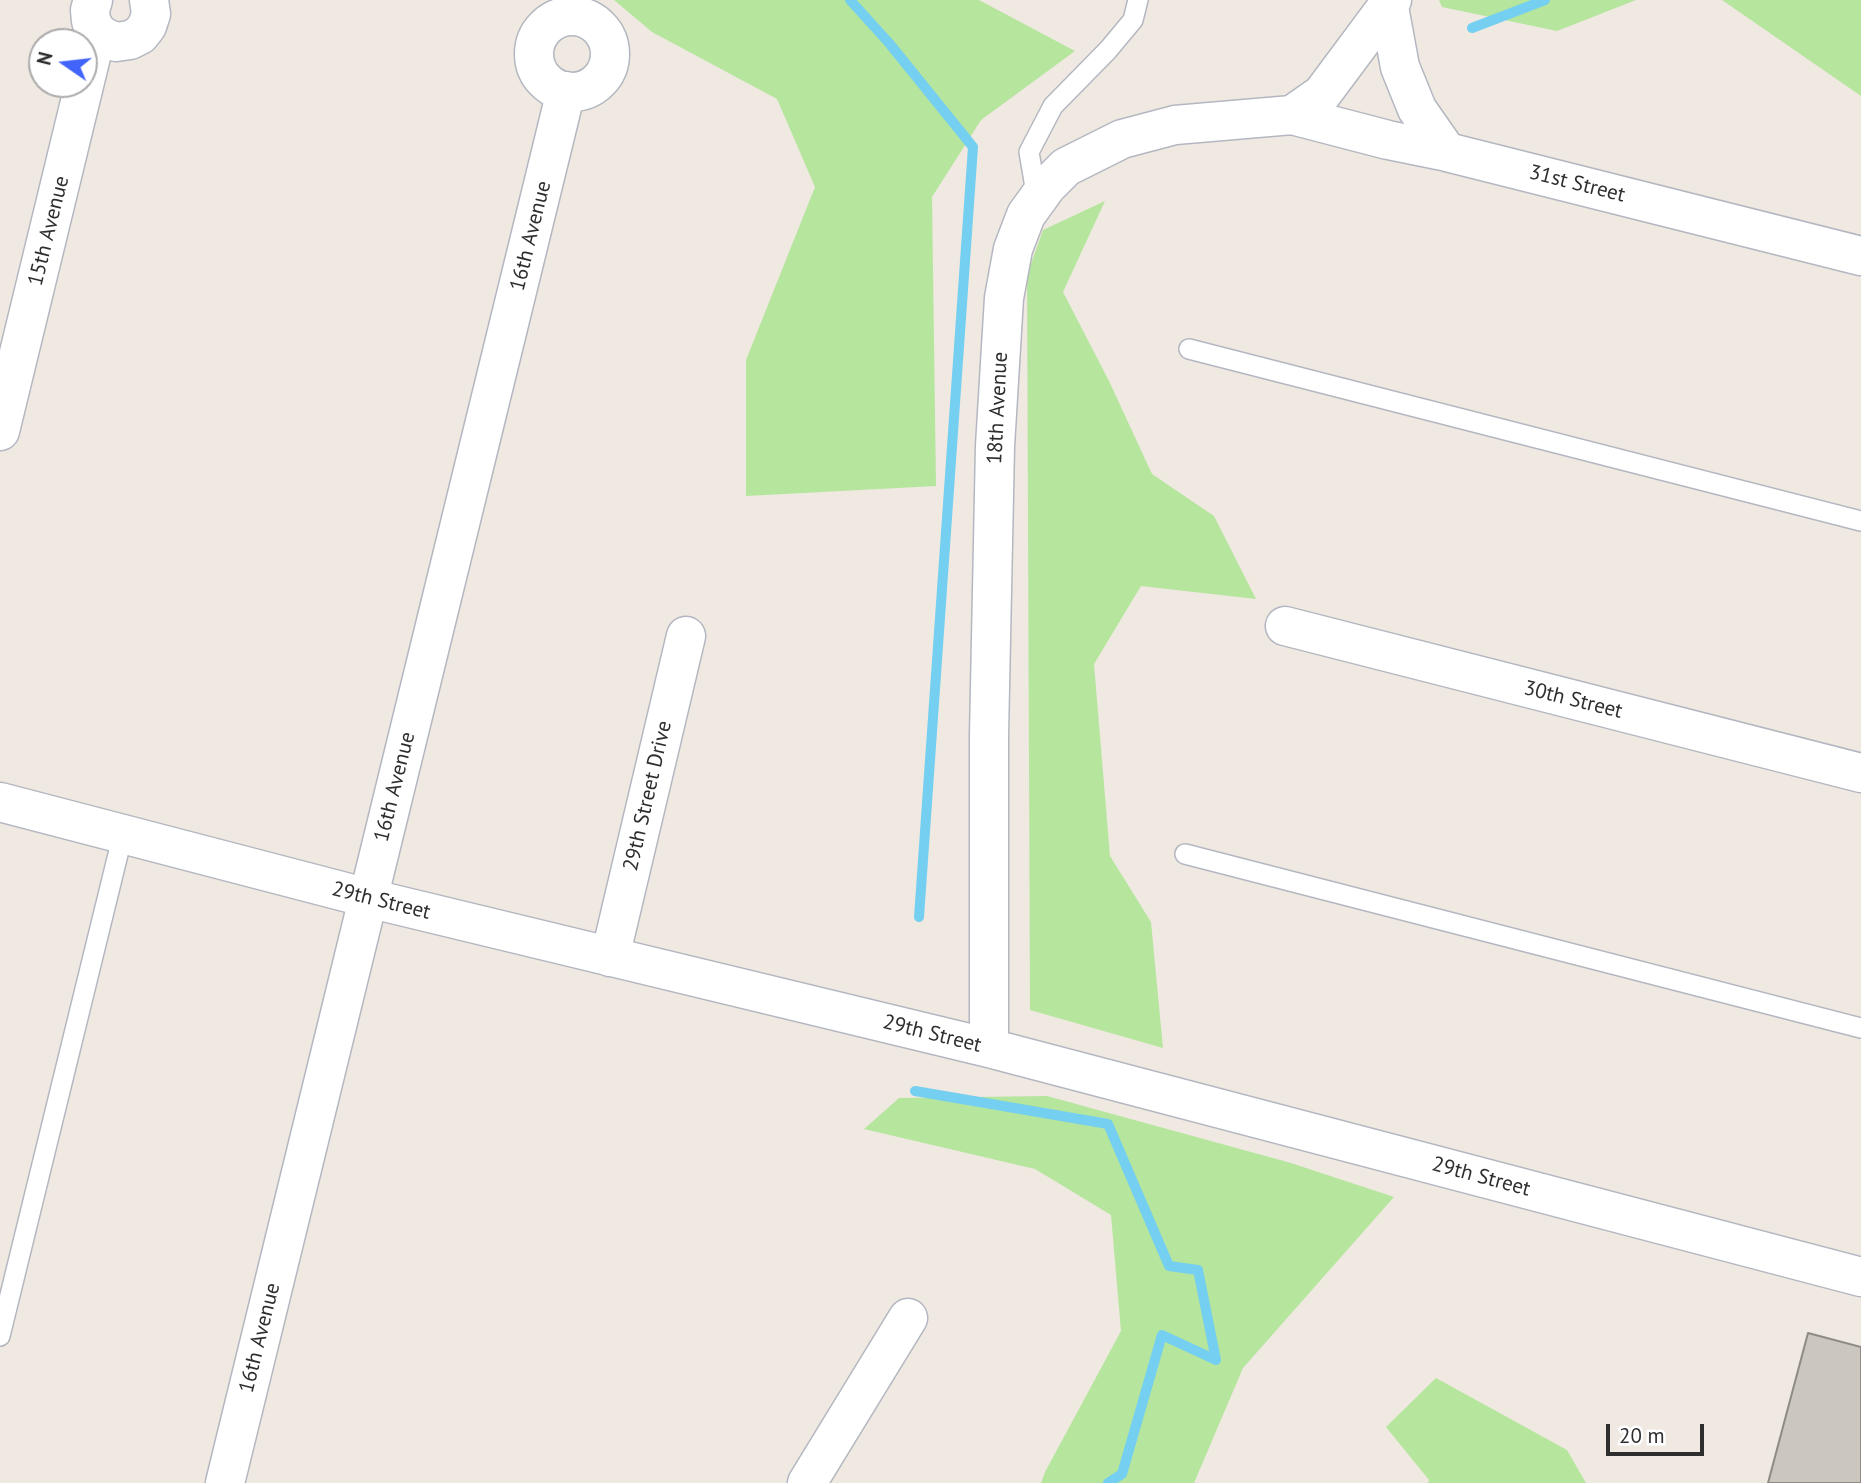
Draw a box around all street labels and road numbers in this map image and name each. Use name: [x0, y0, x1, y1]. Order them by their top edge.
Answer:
street label: 31st Street: [1526, 160, 1628, 208]
street label: 15th Avenue: [23, 173, 75, 289]
street label: 16th Avenue: [505, 178, 557, 294]
street label: 18th Avenue: [982, 351, 1014, 465]
street label: 30th Street: [1521, 676, 1625, 724]
street label: 29th Street Drive: [618, 718, 678, 874]
street label: 16th Avenue: [369, 729, 421, 845]
street label: 29th Street: [329, 877, 433, 925]
street label: 29th Street: [880, 1010, 984, 1058]
street label: 29th Street: [1429, 1152, 1533, 1202]
street label: 16th Avenue: [234, 1280, 286, 1396]

